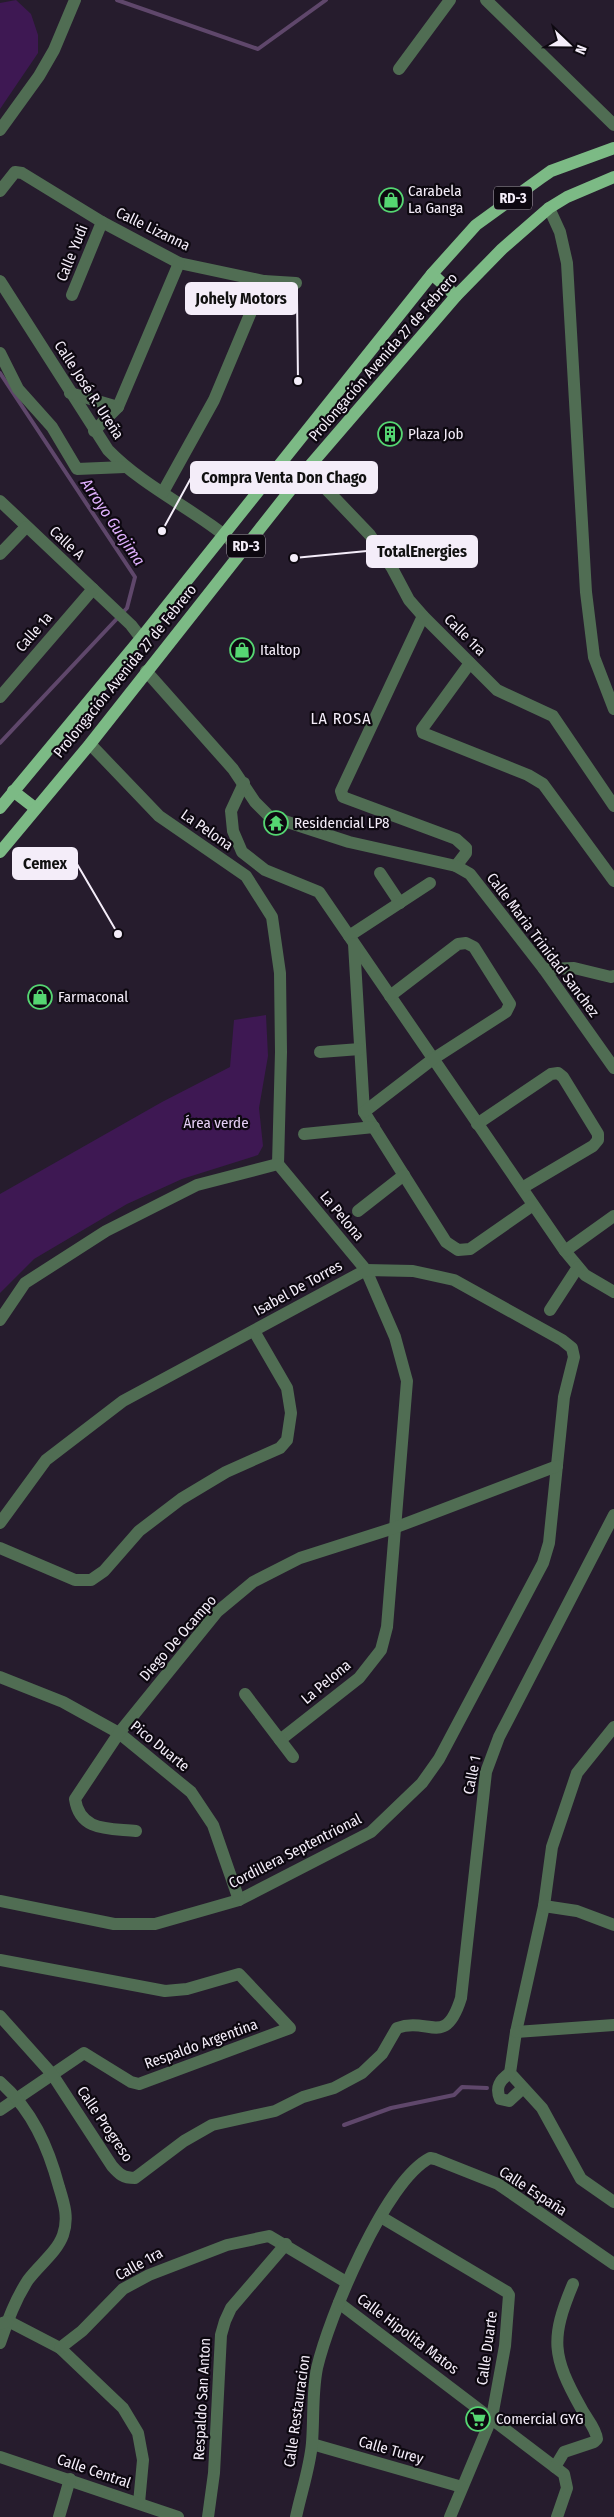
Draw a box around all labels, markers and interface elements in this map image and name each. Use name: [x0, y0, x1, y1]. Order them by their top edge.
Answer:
north arrow: [544, 20, 594, 70]
text: N: [571, 43, 590, 57]
place label: Carabela La Ganga: [408, 182, 463, 217]
shop icon: Carabela La Ganga: [378, 187, 404, 213]
road number: RD-3: [494, 187, 532, 210]
street label: Calle Lizanna: [113, 203, 193, 255]
street label: Calle Yudi: [52, 222, 92, 284]
street label: Prolongación Avenida 27 de Febrero: [305, 269, 461, 445]
callout: Johely Motors: [186, 283, 297, 314]
text: Johely Motors: [194, 289, 287, 308]
street label: Calle José R. Ureña: [50, 337, 128, 443]
building icon: Plaza Job: [377, 421, 403, 447]
place label: Plaza Job: [408, 425, 464, 443]
callout: Compra Venta Don Chago: [191, 462, 377, 493]
text: Compra Venta Don Chago: [201, 468, 367, 487]
water label: Arroyo Guajima: [76, 474, 149, 569]
street label: Calle A: [46, 522, 88, 564]
road number: RD-3: [227, 534, 265, 558]
callout: TotalEnergies: [367, 536, 477, 567]
text: TotalEnergies: [377, 542, 467, 561]
street label: Prolongación Avenida 27 de Febrero: [50, 581, 201, 761]
street label: Calle 1a: [12, 608, 56, 656]
street label: Calle 1ra: [440, 610, 490, 660]
shop icon: Italtop: [229, 637, 255, 663]
place label: Italtop: [260, 641, 300, 659]
district label: LA ROSA: [310, 709, 372, 728]
street label: La Pelona: [178, 806, 236, 854]
temple icon: Residencial LP8: [263, 810, 289, 836]
place label: Residencial LP8: [294, 814, 389, 832]
callout: Cemex: [13, 848, 77, 879]
text: Cemex: [23, 854, 67, 873]
street label: Calle Maria Trinidad Sanchez: [483, 869, 603, 1021]
shop icon: Farmaconal: [27, 984, 53, 1010]
place label: Farmaconal: [58, 988, 128, 1006]
park label: Área verde: [183, 1114, 249, 1132]
street label: La Pelona: [316, 1188, 368, 1244]
street label: Isabel De Torres: [251, 1256, 345, 1320]
street label: Diego De Ocampo: [136, 1591, 220, 1685]
street label: La Pelona: [298, 1656, 354, 1708]
street label: Pico Duarte: [127, 1717, 193, 1775]
street label: Calle 1: [459, 1754, 485, 1796]
street label: Cordillera Septentrional: [226, 1810, 364, 1892]
street label: Respaldo Argentina: [142, 2015, 260, 2073]
street label: Calle Progreso: [73, 2083, 137, 2165]
street label: Calle España: [496, 2162, 570, 2220]
street label: Calle 1ra: [112, 2244, 166, 2284]
street label: Calle Hipolita Matos: [354, 2290, 462, 2378]
street label: Calle Duarte: [473, 2310, 501, 2386]
street label: Respaldo San Anton: [190, 2337, 214, 2461]
street label: Calle Restauracion: [280, 2354, 314, 2468]
supermarket icon: Comercial GYG: [465, 2406, 491, 2432]
place label: Comercial GYG: [496, 2410, 584, 2428]
street label: Calle Turey: [357, 2432, 426, 2468]
street label: Calle Central: [55, 2450, 133, 2492]

